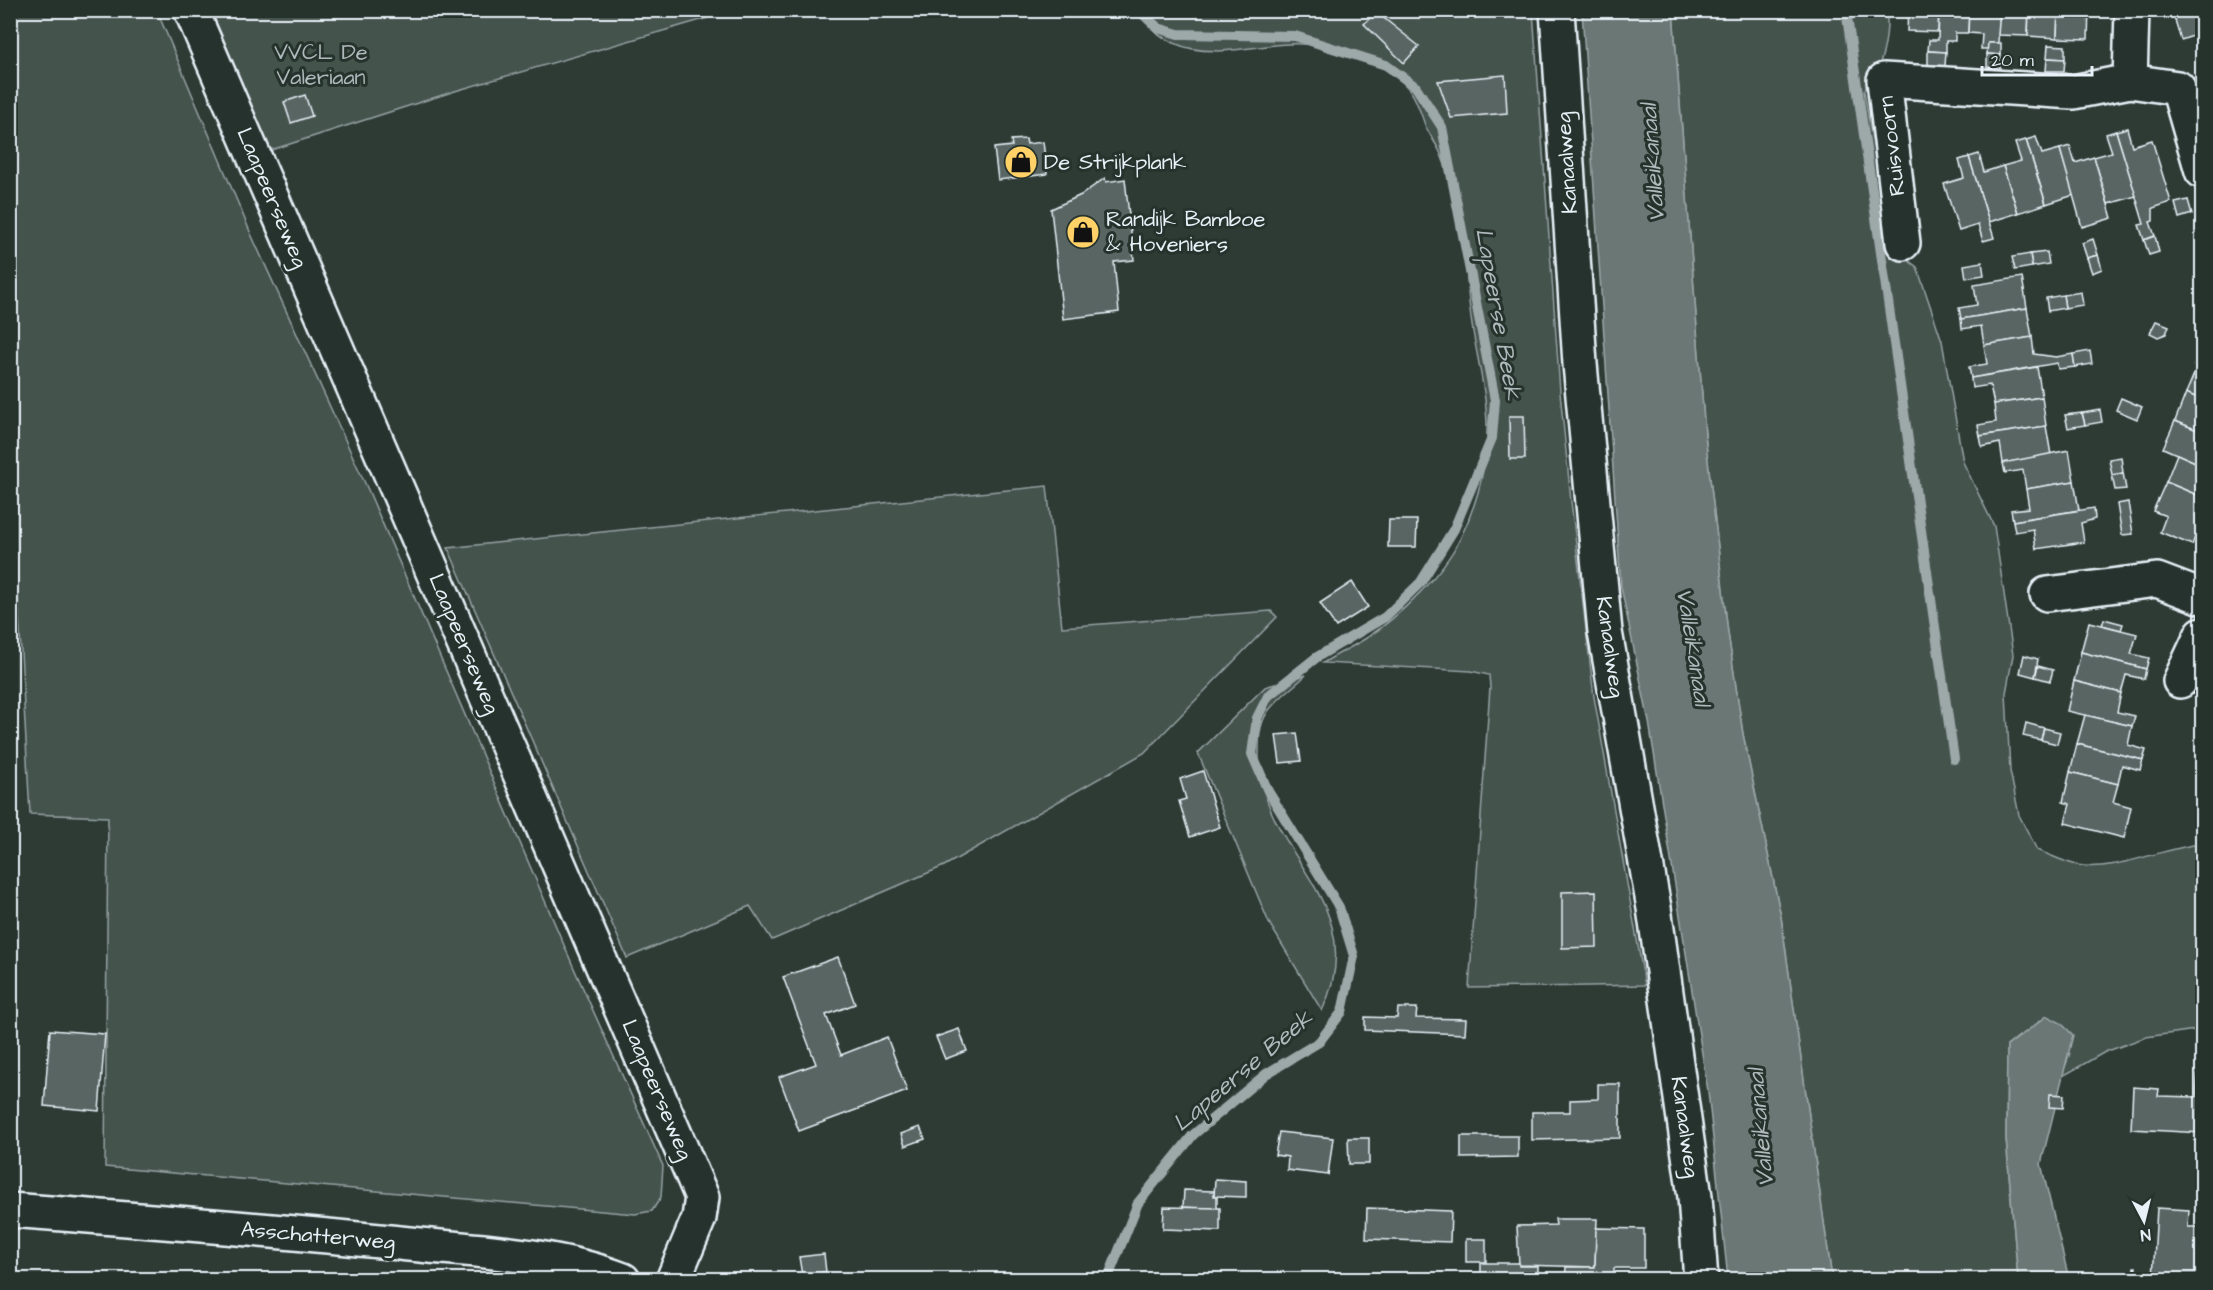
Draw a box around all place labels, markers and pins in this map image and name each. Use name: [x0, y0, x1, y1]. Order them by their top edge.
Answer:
shop icon: De Strijkplank: [1003, 144, 1039, 180]
place label: De Strijkplank: [1044, 147, 1187, 178]
place label: Randijk Bamboe & Hoveniers: [1106, 204, 1265, 260]
shop icon: Randijk Bamboe & Hoveniers: [1065, 214, 1101, 250]

